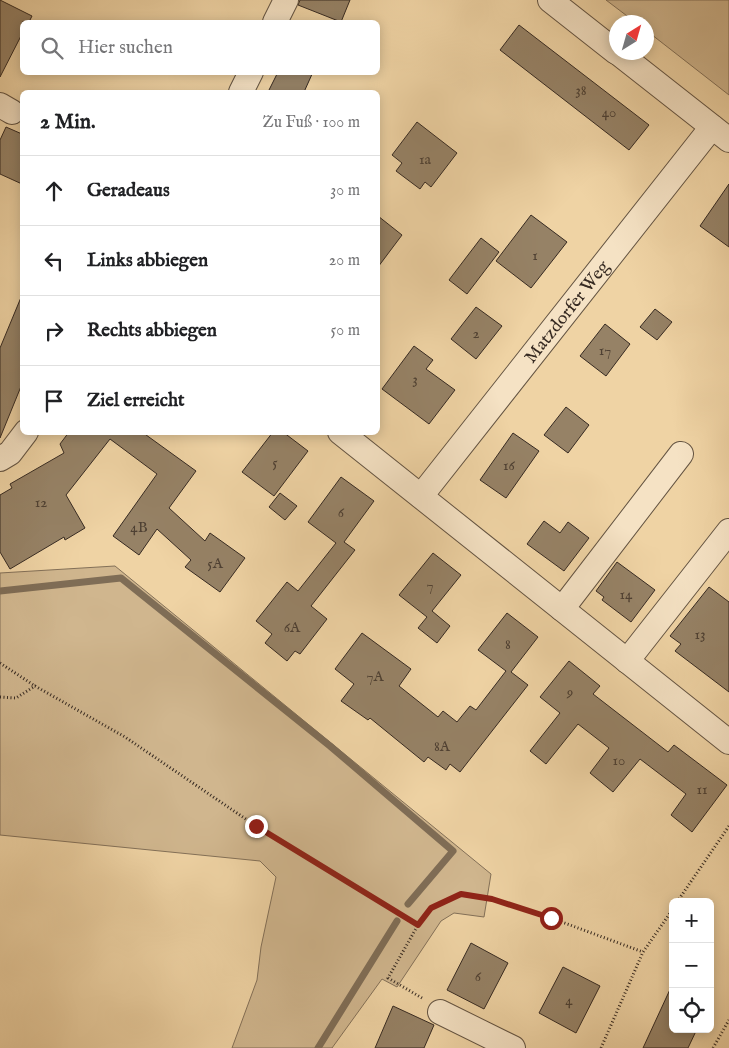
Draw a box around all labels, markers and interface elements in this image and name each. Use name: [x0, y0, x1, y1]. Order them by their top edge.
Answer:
north arrow: [609, 15, 654, 60]
search box: [20, 20, 380, 75]
icon: search: [38, 34, 66, 62]
text: Hier suchen: [78, 36, 173, 60]
house number: 38: [575, 81, 587, 100]
house number: 40: [602, 103, 616, 122]
text: 2 Min.: [40, 109, 96, 136]
text: Zu Fuß · 100 m: [262, 113, 360, 133]
house number: 1a: [419, 150, 432, 169]
icon: ahead: [40, 177, 68, 205]
text: Geradeaus: [87, 179, 170, 203]
text: 30 m: [330, 181, 360, 201]
house number: 1: [532, 246, 538, 265]
icon: left: [40, 247, 68, 275]
text: Links abbiegen: [87, 249, 208, 273]
text: 20 m: [329, 251, 360, 271]
street label: Matzdorfer Weg: [520, 256, 615, 368]
icon: right: [40, 317, 68, 345]
text: Rechts abbiegen: [87, 319, 217, 343]
text: 50 m: [331, 321, 360, 341]
house number: 2: [472, 324, 480, 343]
house number: 17: [599, 341, 611, 360]
house number: 3: [412, 370, 418, 389]
icon: arrive: [40, 387, 68, 415]
text: Ziel erreicht: [87, 389, 185, 413]
house number: 5: [272, 453, 278, 472]
house number: 16: [503, 456, 516, 475]
house number: 12: [35, 493, 47, 512]
house number: 6: [338, 503, 345, 522]
house number: 4B: [130, 518, 148, 537]
house number: 5A: [207, 554, 224, 573]
house number: 7: [426, 576, 434, 595]
house number: 14: [620, 585, 633, 604]
house number: 6A: [284, 618, 301, 637]
house number: 13: [694, 625, 706, 644]
house number: 8: [505, 635, 511, 654]
house number: 7A: [366, 667, 384, 686]
house number: 9: [566, 683, 573, 702]
house number: 8A: [434, 737, 451, 756]
house number: 10: [613, 751, 625, 770]
house number: 11: [696, 780, 708, 799]
route end: [245, 815, 268, 838]
map controls: [669, 898, 714, 1033]
button: +: [669, 898, 714, 943]
route start: [540, 907, 563, 930]
button: −: [669, 943, 714, 988]
house number: 6: [475, 967, 482, 986]
button: locate: [669, 988, 714, 1033]
house number: 4: [565, 991, 573, 1010]

